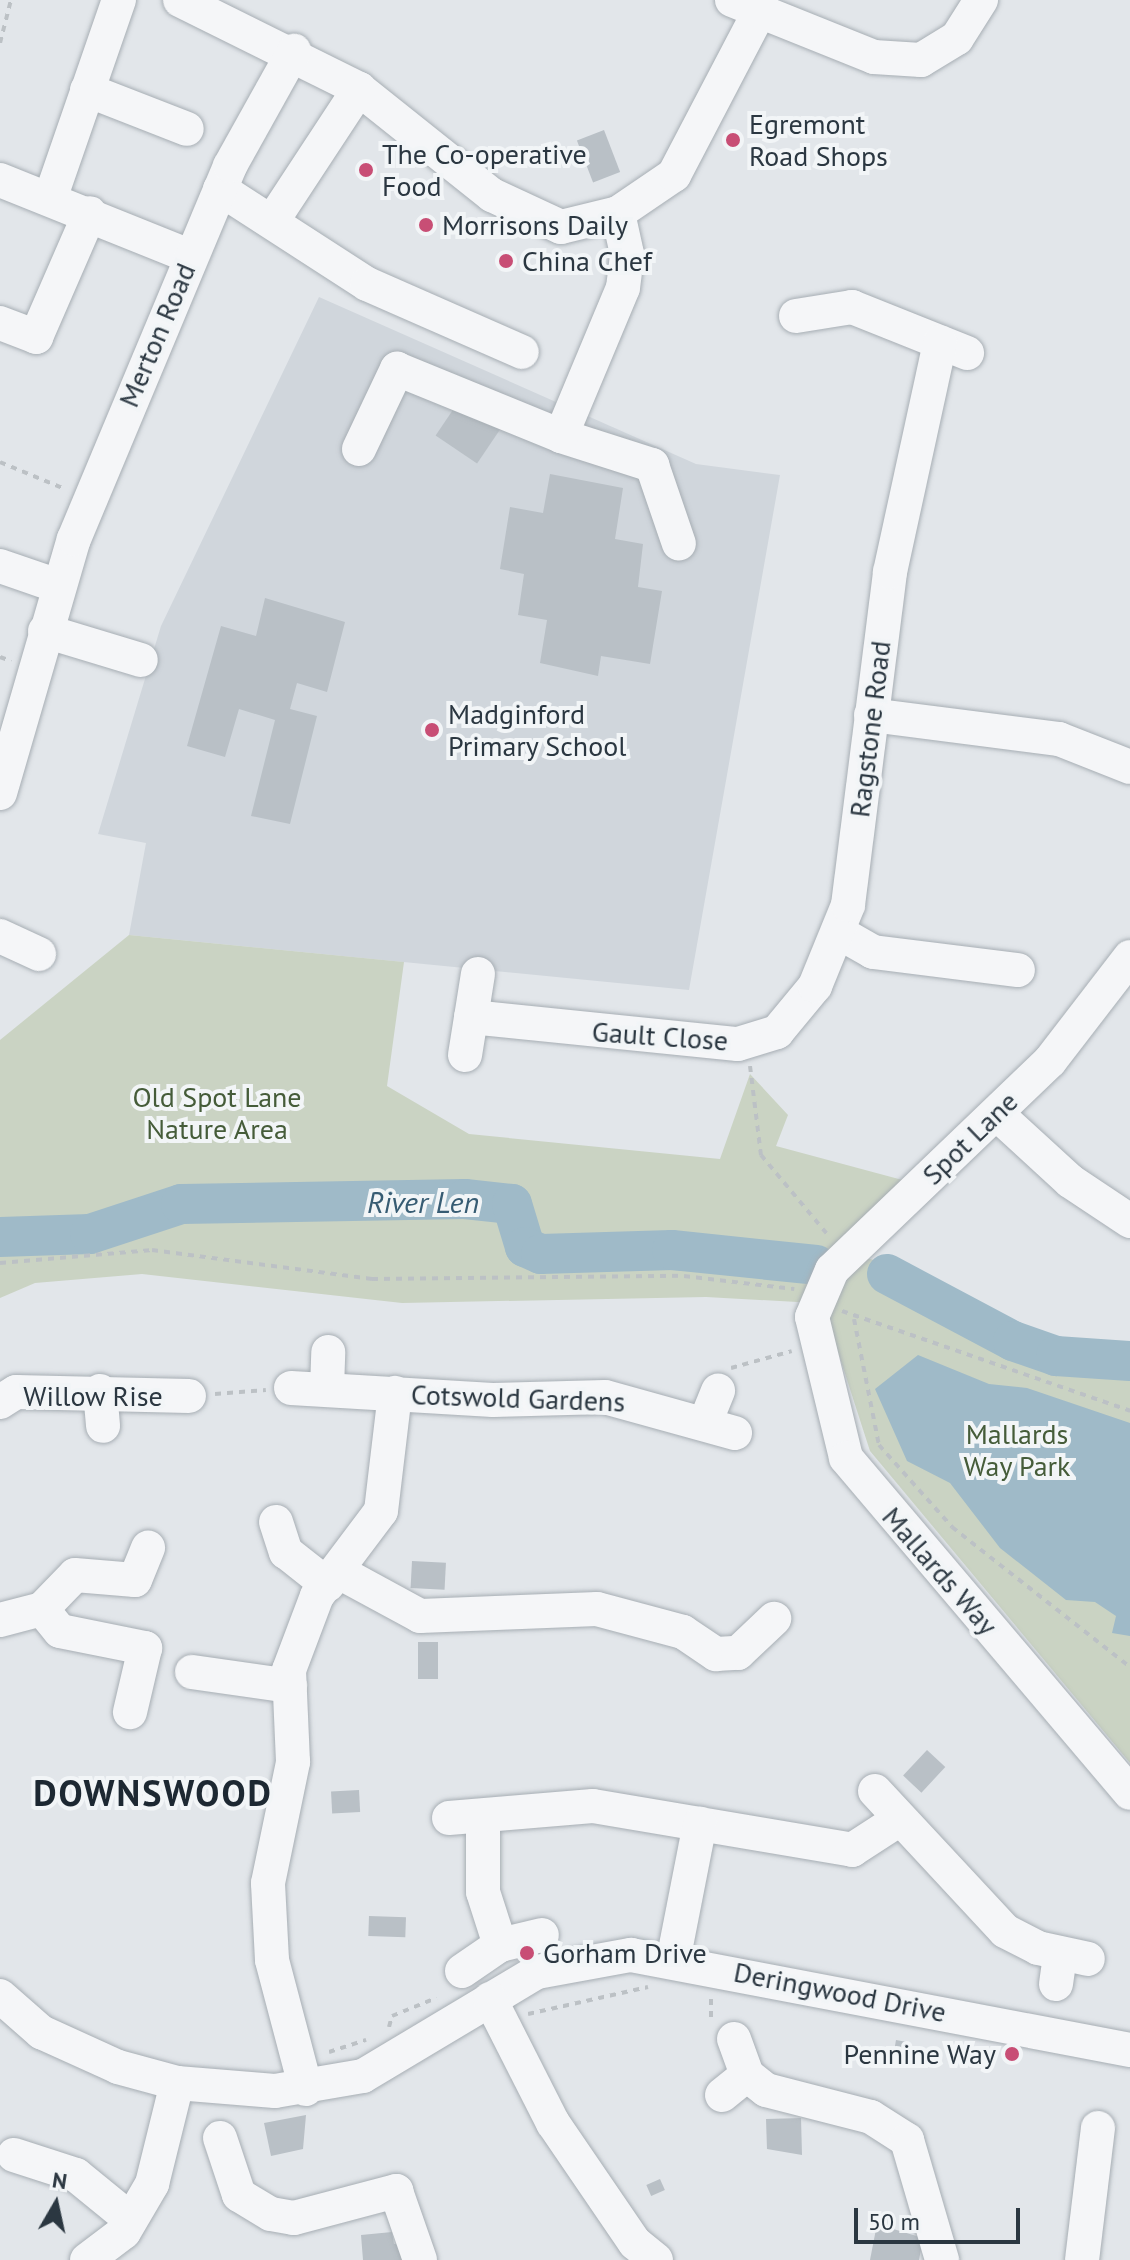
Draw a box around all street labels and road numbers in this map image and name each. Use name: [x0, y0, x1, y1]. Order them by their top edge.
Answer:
street label: Merton Road: [112, 258, 202, 412]
street label: Ragstone Road: [843, 639, 897, 819]
street label: Gault Close: [591, 1014, 729, 1058]
street label: Spot Lane: [915, 1084, 1025, 1192]
street label: Cotswold Gardens: [410, 1377, 626, 1419]
street label: Willow Rise: [23, 1379, 163, 1413]
street label: Mallards Way: [875, 1500, 1005, 1642]
street label: Deringwood Drive: [731, 1955, 949, 2029]

